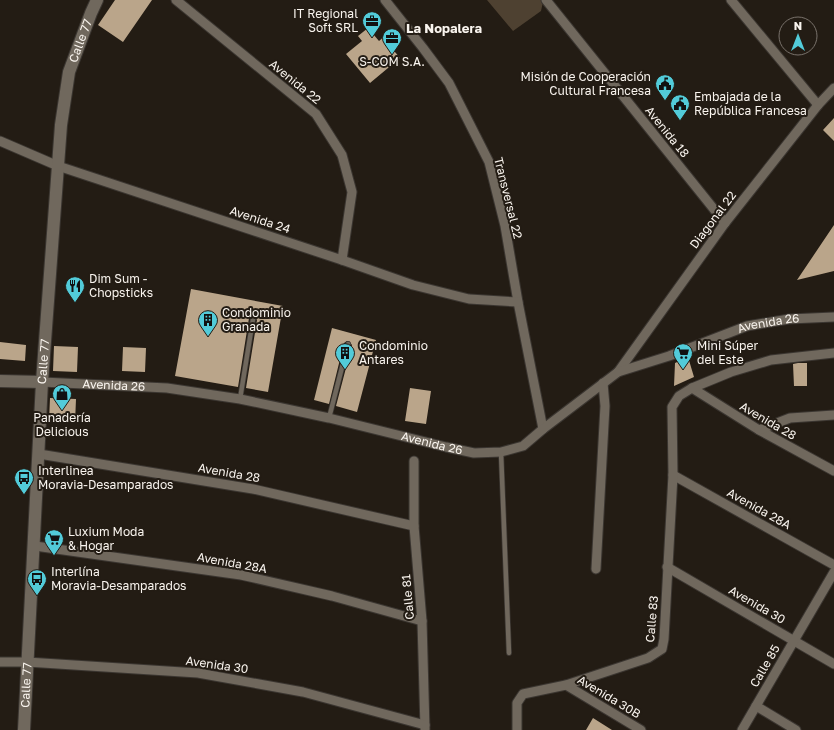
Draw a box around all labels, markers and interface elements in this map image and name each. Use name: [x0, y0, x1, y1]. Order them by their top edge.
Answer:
place label: IT Regional Soft SRL: [293, 6, 358, 35]
office icon: IT Regional Soft SRL: [361, 10, 383, 38]
north arrow: [778, 16, 818, 56]
street label: Calle 77: [65, 17, 95, 65]
text: N: [794, 19, 802, 32]
district label: La Nopalera: [406, 20, 482, 36]
office icon: S-COM S.A.: [381, 27, 403, 55]
place label: S-COM S.A.: [359, 54, 425, 69]
street label: Avenida 22: [266, 56, 324, 107]
place label: Misión de Cooperación Cultural Francesa: [520, 69, 651, 98]
public building icon: Misión de Cooperación Cultural Francesa: [654, 73, 676, 101]
place label: Embajada de la República Francesa: [694, 89, 807, 118]
public building icon: Embajada de la República Francesa: [669, 93, 691, 121]
street label: Avenida 18: [642, 103, 693, 160]
street label: Transversal 22: [491, 156, 526, 240]
street label: Diagonal 22: [686, 188, 739, 251]
street label: Avenida 24: [228, 203, 292, 236]
place label: Dim Sum - Chopsticks: [89, 271, 153, 300]
restaurant icon: Dim Sum - Chopsticks: [64, 275, 86, 303]
place label: Condominio Granada: [222, 305, 291, 334]
building icon: Condominio Granada: [197, 309, 219, 337]
street label: Avenida 26: [735, 311, 800, 336]
street label: Calle 77: [34, 338, 52, 385]
place label: Condominio Antares: [359, 338, 428, 367]
place label: Mini Súper del Este: [697, 338, 758, 367]
building icon: Condominio Antares: [334, 342, 356, 370]
supermarket icon: Mini Súper del Este: [672, 342, 694, 370]
street label: Avenida 26: [82, 376, 146, 394]
shop icon: Panadería Delicious: [51, 383, 73, 411]
street label: Avenida 28: [737, 398, 799, 443]
place label: Panadería Delicious: [33, 410, 91, 439]
street label: Avenida 26: [400, 428, 464, 457]
street label: Avenida 28: [197, 460, 261, 485]
place label: Interlinea Moravia-Desamparados: [38, 463, 173, 492]
bus stop icon: Interlinea Moravia-Desamparados: [13, 467, 35, 495]
street label: Avenida 28A: [725, 485, 794, 532]
place label: Luxium Moda & Hogar: [68, 524, 144, 553]
supermarket icon: Luxium Moda & Hogar: [43, 528, 65, 556]
street label: Avenida 28A: [196, 549, 268, 576]
place label: Interlína Moravia-Desamparados: [51, 564, 186, 593]
bus stop icon: Interlína Moravia-Desamparados: [26, 568, 48, 596]
street label: Calle 81: [398, 574, 417, 620]
street label: Avenida 30: [726, 582, 788, 627]
street label: Calle 83: [642, 595, 661, 643]
street label: Calle 85: [746, 642, 783, 690]
street label: Avenida 30: [185, 653, 249, 676]
street label: Calle 77: [17, 662, 34, 708]
street label: Avenida 30B: [575, 672, 644, 721]

